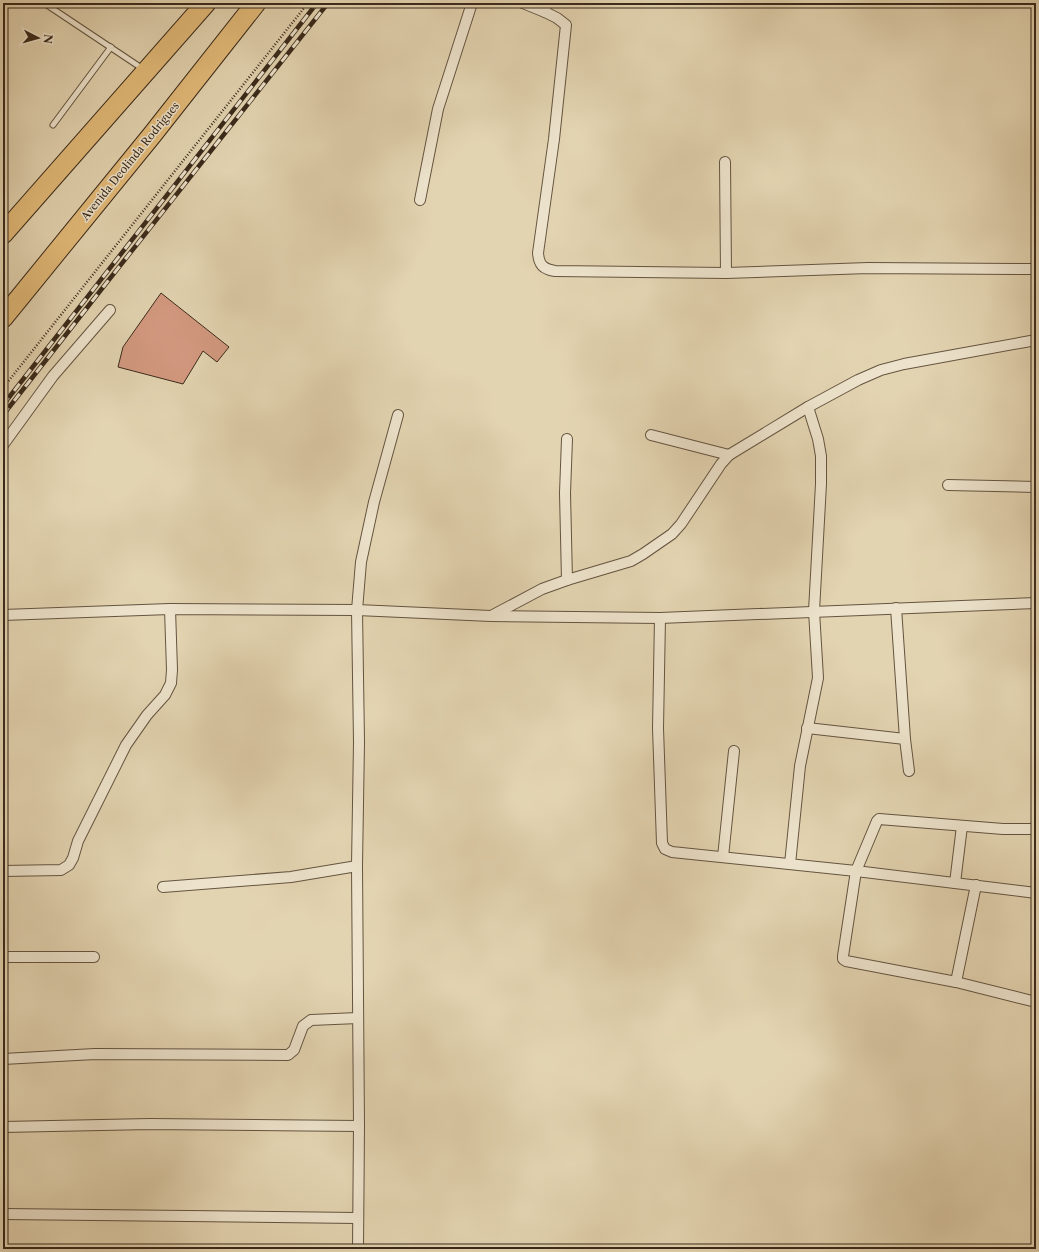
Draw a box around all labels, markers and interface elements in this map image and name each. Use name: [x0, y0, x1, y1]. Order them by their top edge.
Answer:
north arrow: [18, 18, 58, 58]
text: N: [40, 34, 55, 45]
street label: Avenida Deolinda Rodrigues: [77, 99, 182, 224]

